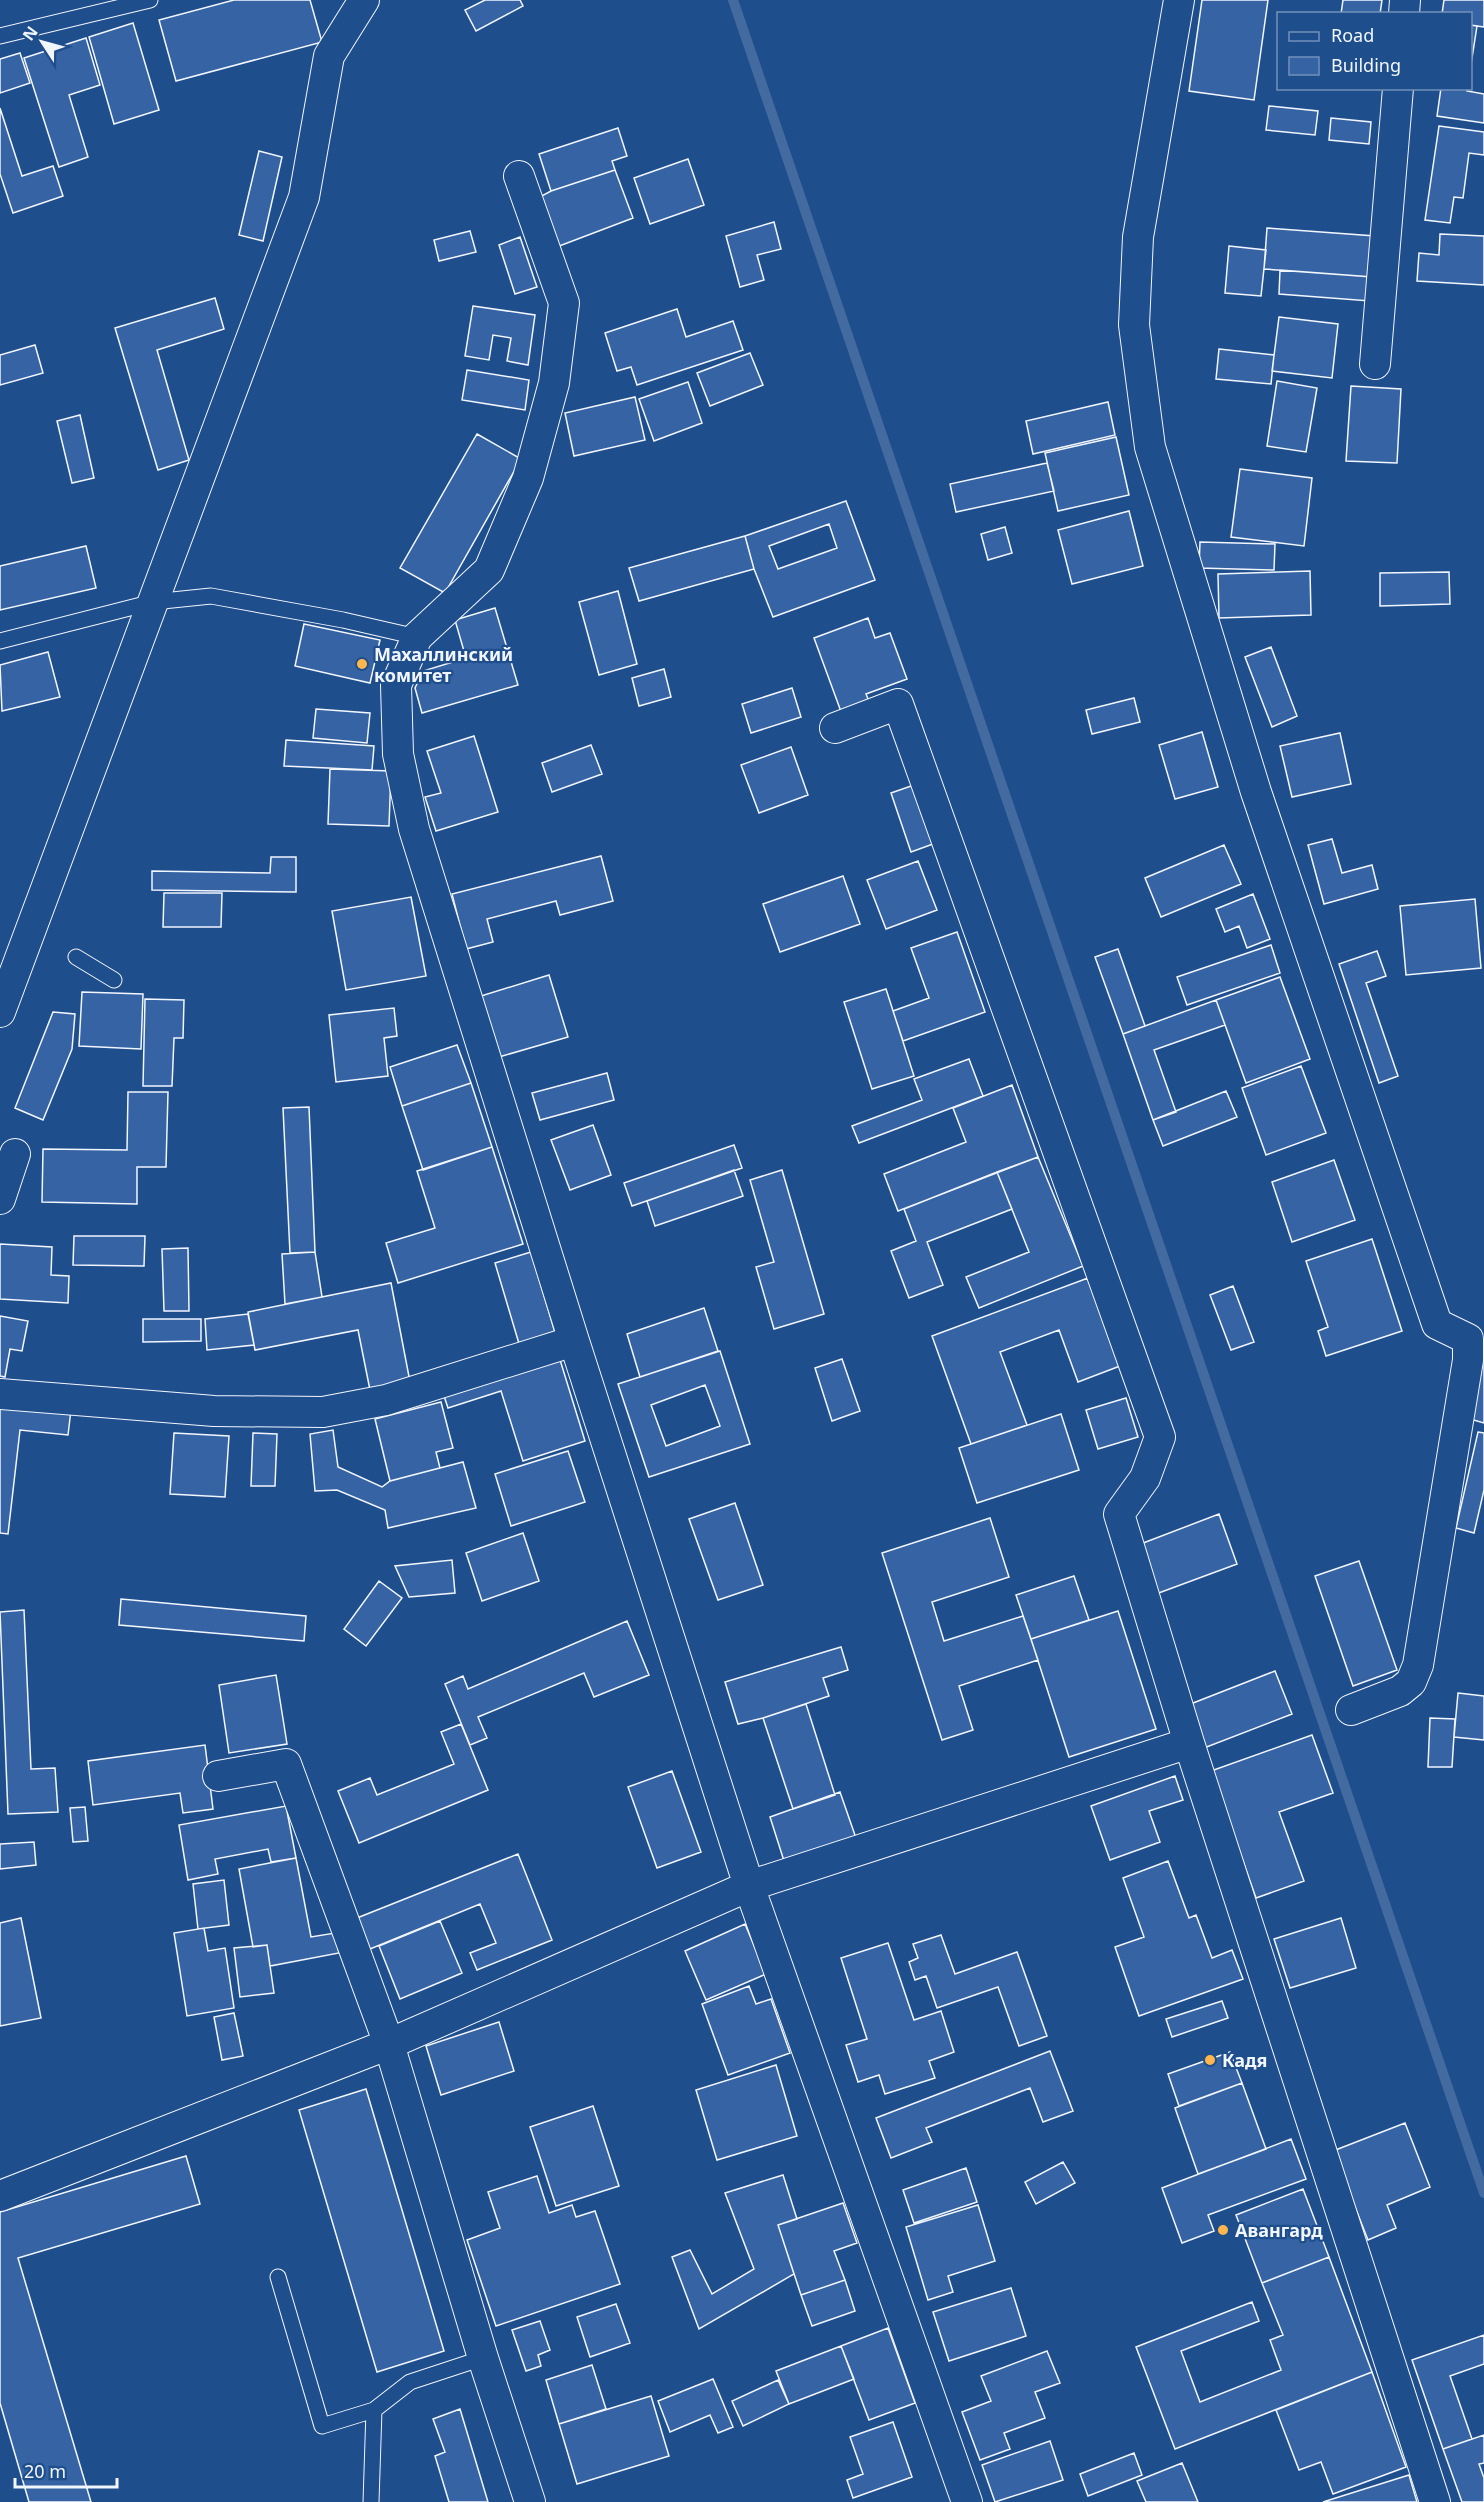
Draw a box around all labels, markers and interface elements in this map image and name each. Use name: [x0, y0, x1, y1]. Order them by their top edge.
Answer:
north arrow: [12, 12, 72, 72]
legend: [1277, 12, 1472, 90]
text: N: [17, 21, 43, 45]
text: Road: [1331, 23, 1374, 47]
text: Building: [1331, 53, 1401, 77]
place label: Махаллинский комитет: [374, 642, 513, 687]
marker: Махаллинский комитет: [355, 657, 369, 671]
place label: Кадя: [1222, 2048, 1267, 2072]
marker: Кадя: [1203, 2053, 1217, 2067]
place label: Авангард: [1235, 2218, 1323, 2242]
marker: Авангард: [1216, 2223, 1230, 2237]
scale bar: [15, 2451, 117, 2489]
text: 20 m: [24, 2459, 66, 2483]

